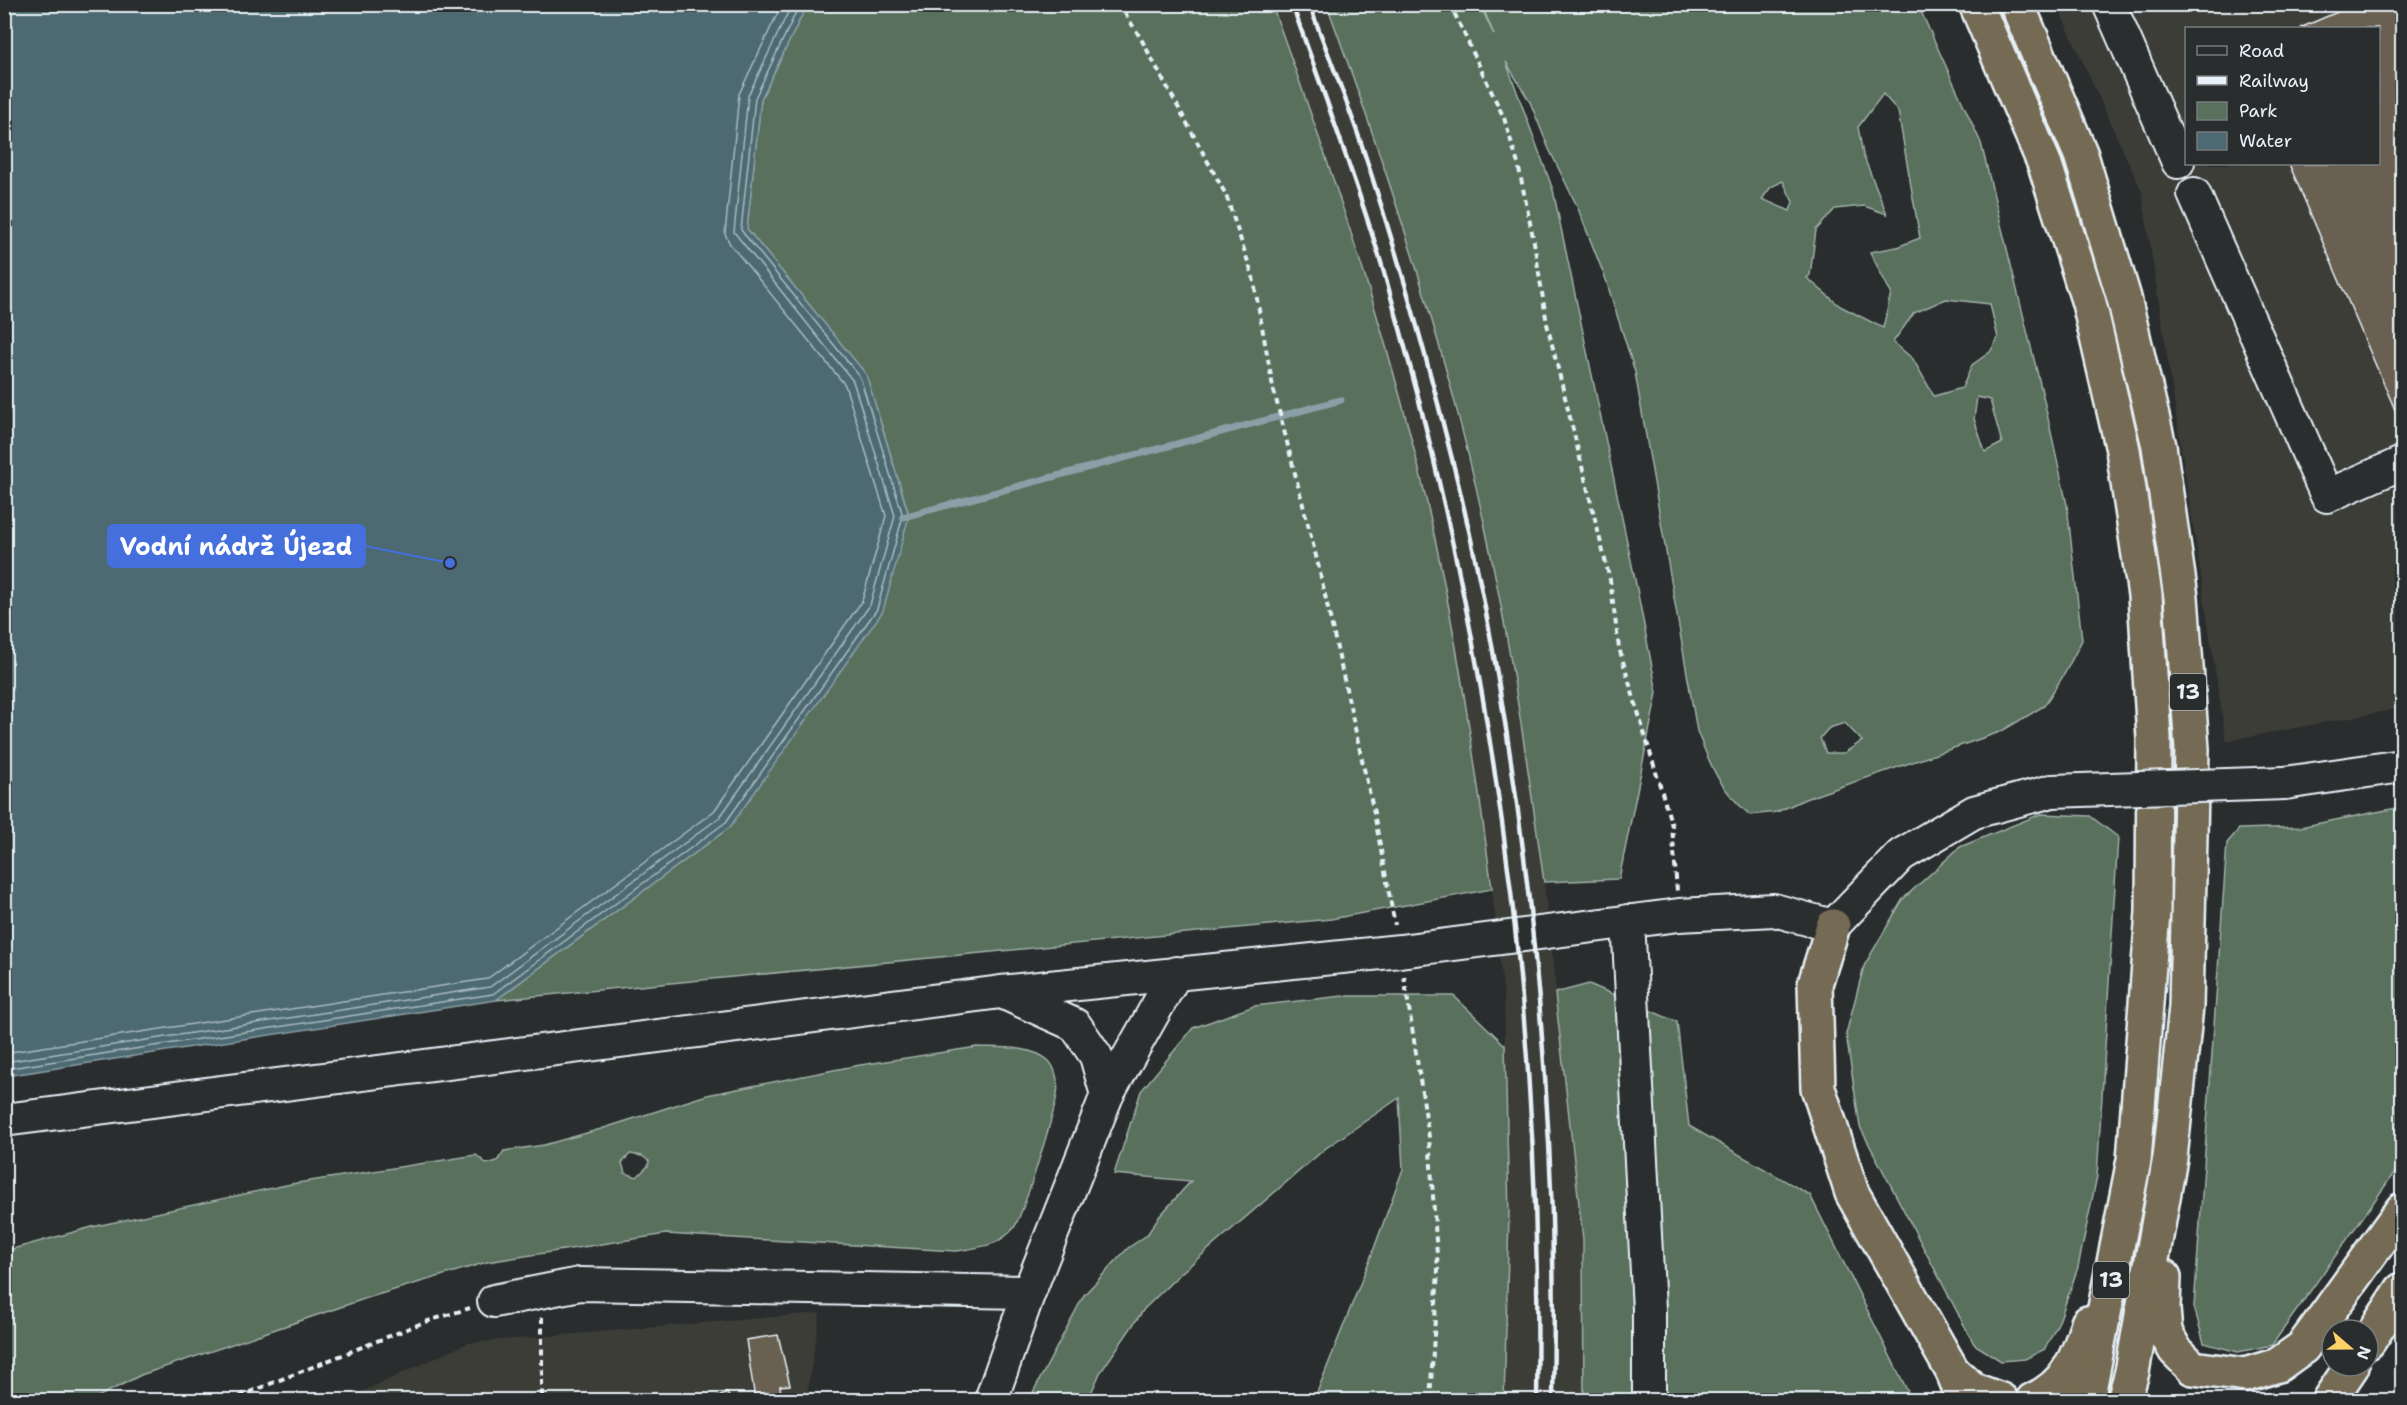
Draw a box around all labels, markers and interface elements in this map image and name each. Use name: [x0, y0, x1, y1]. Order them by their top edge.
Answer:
legend: [2185, 27, 2380, 165]
text: Road: [2239, 39, 2284, 63]
text: Railway: [2239, 69, 2309, 93]
text: Park: [2239, 99, 2278, 123]
text: Water: [2239, 129, 2292, 153]
callout: Vodní nádrž Újezd: [108, 525, 365, 567]
text: Vodní nádrž Újezd: [120, 529, 352, 563]
road number: 13: [2170, 674, 2206, 710]
road number: 13: [2093, 1262, 2129, 1298]
north arrow: [2320, 1318, 2380, 1378]
text: N: [2352, 1343, 2376, 1363]

